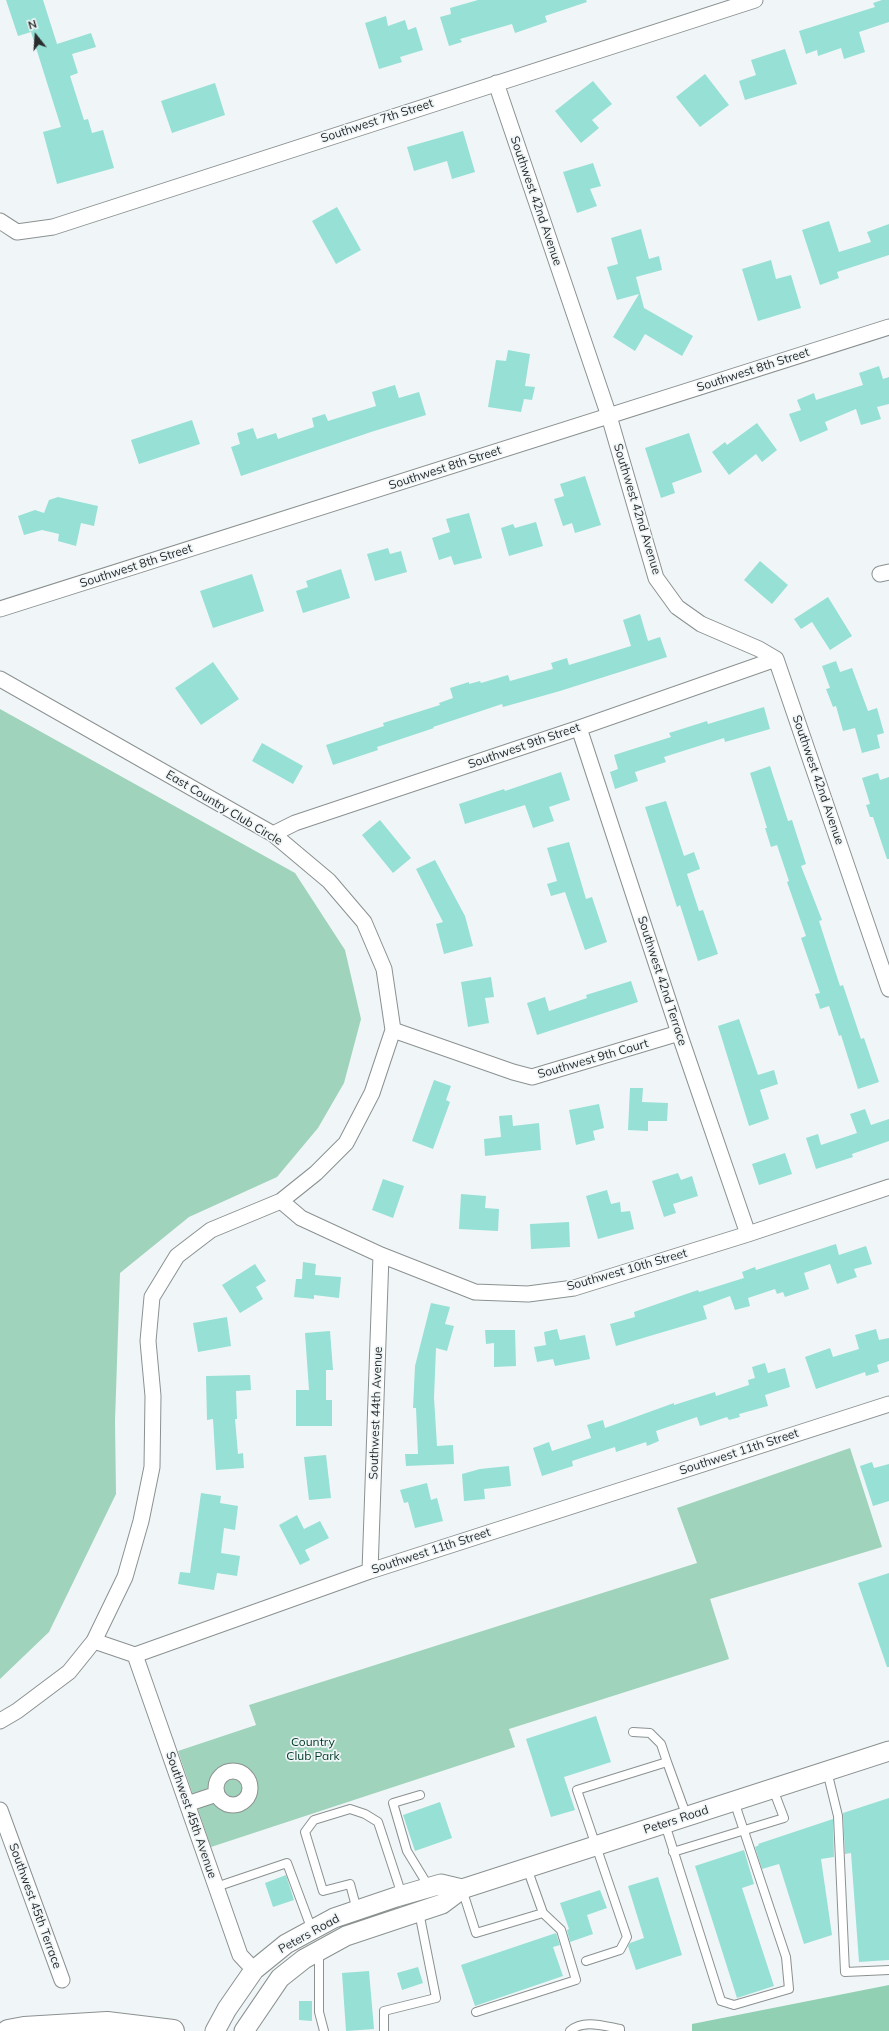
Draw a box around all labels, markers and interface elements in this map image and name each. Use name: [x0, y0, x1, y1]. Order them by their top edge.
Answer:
north arrow: [16, 16, 56, 56]
text: N: [26, 17, 39, 32]
street label: Southwest 7th Street: [319, 96, 435, 146]
street label: Southwest 42nd Avenue: [507, 134, 565, 268]
street label: Southwest 8th Street: [695, 345, 811, 395]
street label: Southwest 42nd Avenue: [610, 442, 664, 576]
street label: Southwest 8th Street: [387, 443, 503, 493]
street label: Southwest 8th Street: [78, 541, 194, 591]
street label: Southwest 42nd Avenue: [789, 713, 847, 847]
street label: Southwest 9th Street: [466, 720, 582, 772]
street label: East Country Club Circle: [163, 767, 285, 849]
street label: Southwest 42nd Terrace: [634, 914, 690, 1048]
street label: Southwest 9th Court: [536, 1036, 650, 1082]
street label: Southwest 10th Street: [565, 1246, 689, 1294]
street label: Southwest 44th Avenue: [366, 1346, 386, 1480]
street label: Southwest 11th Street: [678, 1426, 800, 1478]
street label: Southwest 11th Street: [370, 1525, 492, 1577]
park label: Country Club Park: [286, 1735, 340, 1763]
street label: Southwest 45th Avenue: [163, 1750, 219, 1880]
street label: Peters Road: [642, 1803, 710, 1837]
street label: Southwest 45th Terrace: [6, 1841, 64, 1971]
street label: Peters Road: [276, 1911, 342, 1957]

